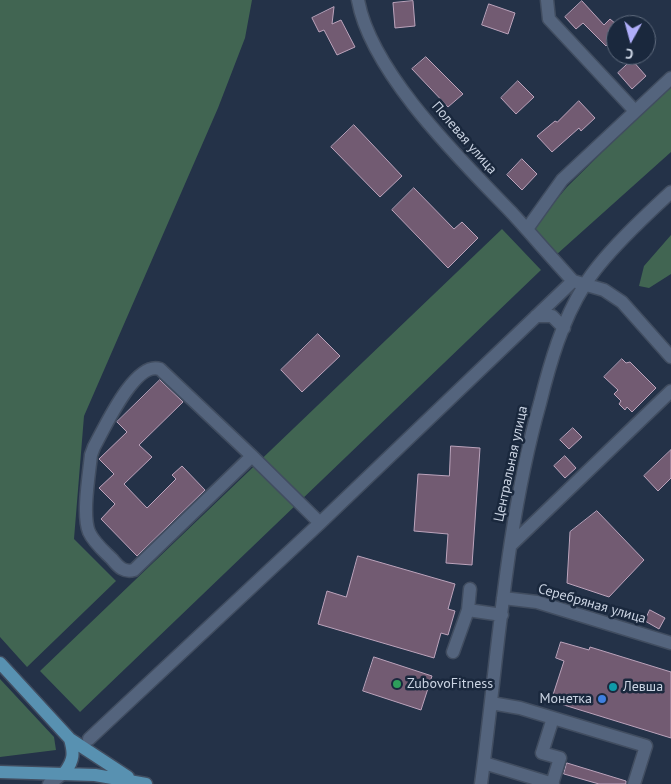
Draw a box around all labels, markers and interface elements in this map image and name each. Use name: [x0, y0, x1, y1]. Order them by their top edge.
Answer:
north arrow: [606, 15, 656, 65]
text: С: [624, 44, 634, 63]
street label: Полевая улица: [428, 98, 500, 178]
street label: Центральная улица: [491, 404, 531, 524]
street label: Серебряная улица: [536, 581, 648, 627]
place label: ZubovoFitness: [407, 676, 493, 692]
marker: ZubovoFitness: [391, 678, 403, 690]
place label: Левша: [623, 679, 663, 695]
marker: Левша: [607, 681, 619, 693]
place label: Монетка: [540, 691, 592, 707]
marker: Монетка: [596, 693, 608, 705]

